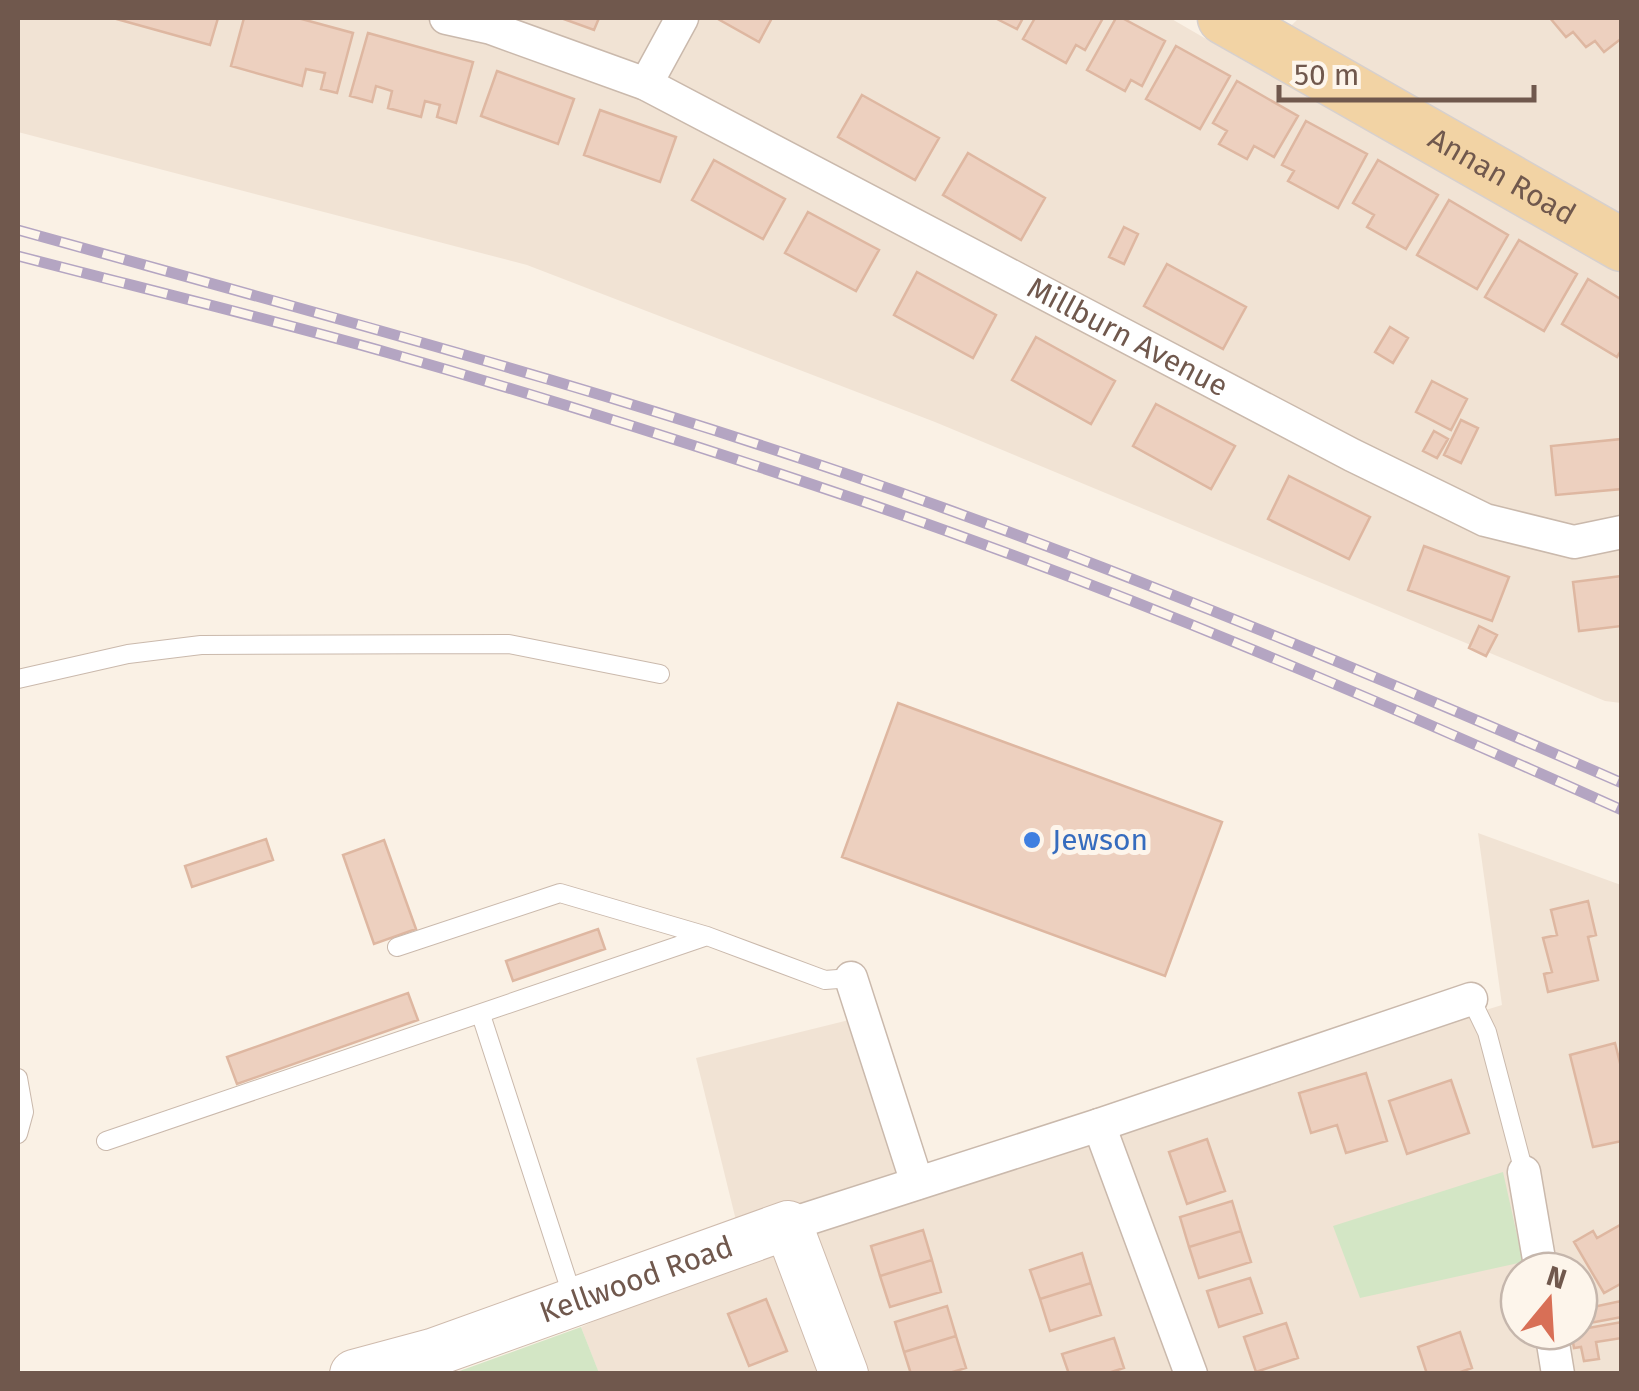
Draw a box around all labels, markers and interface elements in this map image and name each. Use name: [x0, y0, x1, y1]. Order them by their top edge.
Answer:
scale bar: [1279, 40, 1534, 102]
text: 50 m: [1294, 57, 1359, 93]
street label: Annan Road: [1422, 120, 1582, 233]
street label: Millburn Avenue: [1021, 270, 1234, 405]
place label: Jewson: [1052, 822, 1148, 858]
marker: Jewson: [1021, 829, 1043, 851]
street label: Kellwood Road: [535, 1228, 738, 1331]
north arrow: [1499, 1251, 1599, 1351]
text: N: [1543, 1259, 1571, 1296]

